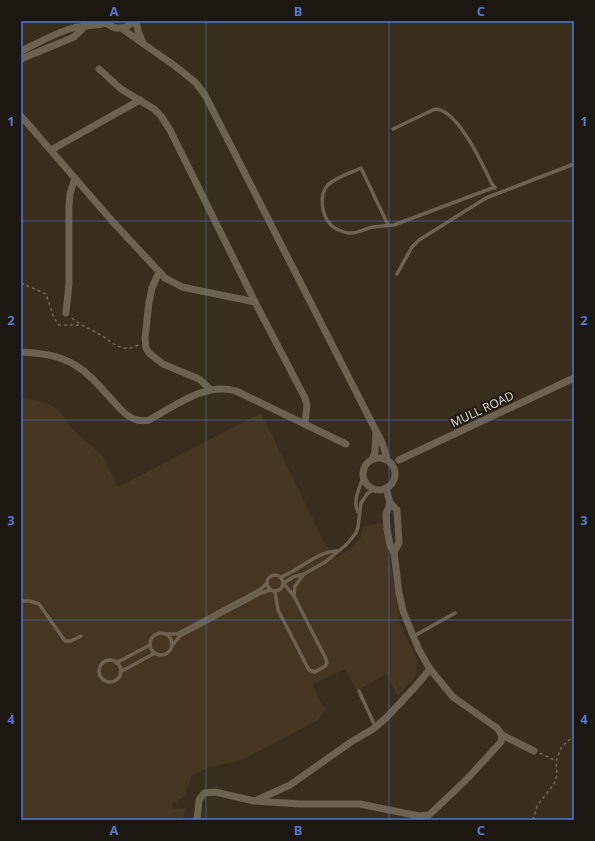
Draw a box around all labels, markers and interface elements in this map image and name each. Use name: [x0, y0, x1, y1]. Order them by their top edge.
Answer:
text: A: [110, 2, 119, 20]
text: B: [294, 2, 302, 20]
text: C: [477, 2, 485, 20]
text: 1: [7, 112, 15, 130]
text: 1: [580, 112, 588, 130]
text: 2: [7, 311, 15, 329]
text: 2: [580, 311, 588, 329]
street label: MULL ROAD: [447, 387, 517, 431]
text: 3: [7, 511, 15, 529]
text: 3: [580, 511, 588, 529]
text: 4: [7, 710, 15, 728]
text: 4: [580, 710, 588, 728]
text: A: [110, 821, 119, 839]
text: B: [294, 821, 302, 839]
text: C: [477, 821, 485, 839]

